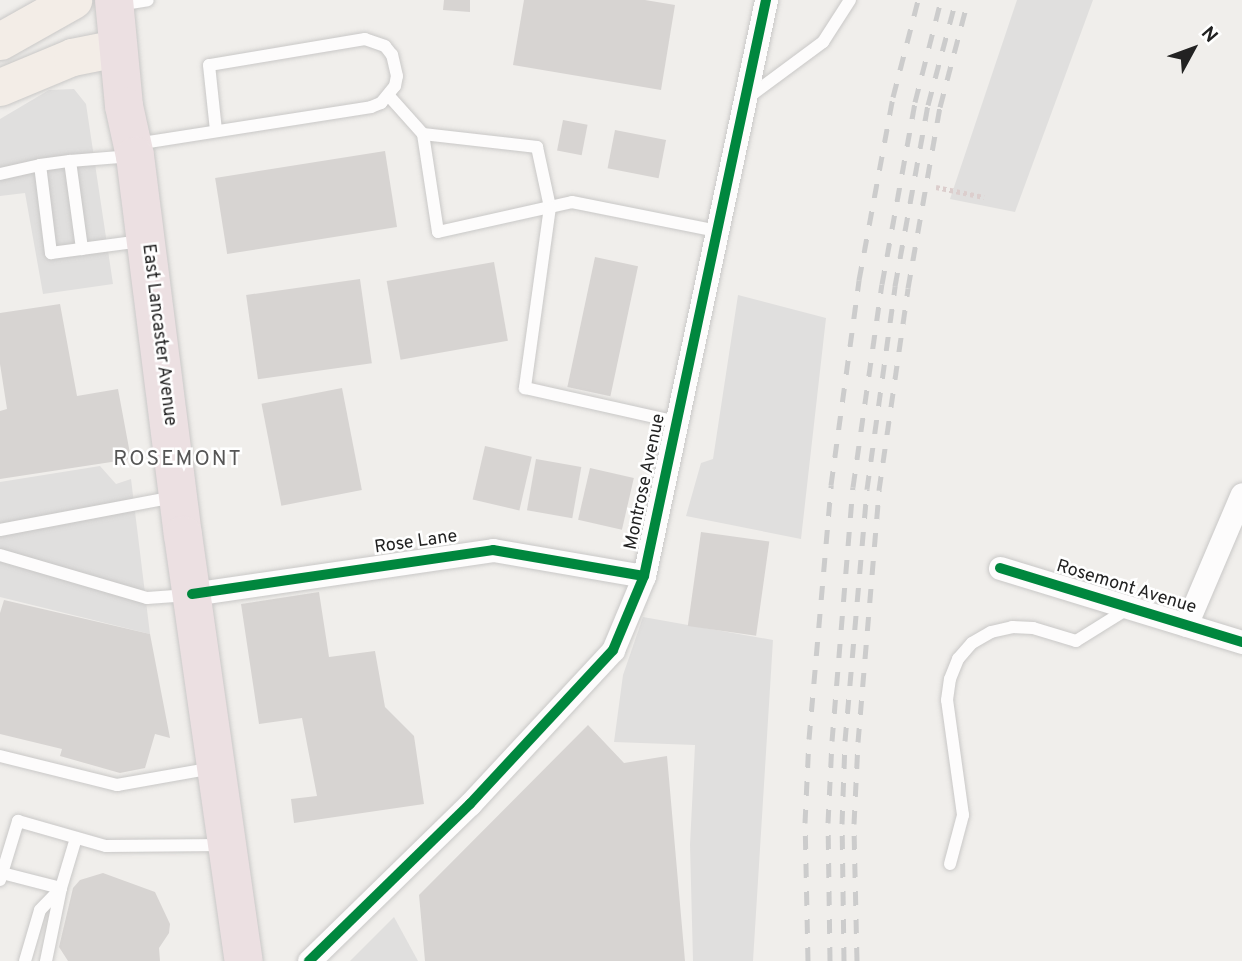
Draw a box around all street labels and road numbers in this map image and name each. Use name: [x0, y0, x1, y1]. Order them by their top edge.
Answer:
street label: East Lancaster Avenue: [136, 242, 180, 428]
street label: Montrose Avenue: [621, 412, 671, 552]
street label: Rose Lane: [373, 527, 459, 559]
street label: Rosemont Avenue: [1053, 556, 1199, 620]

